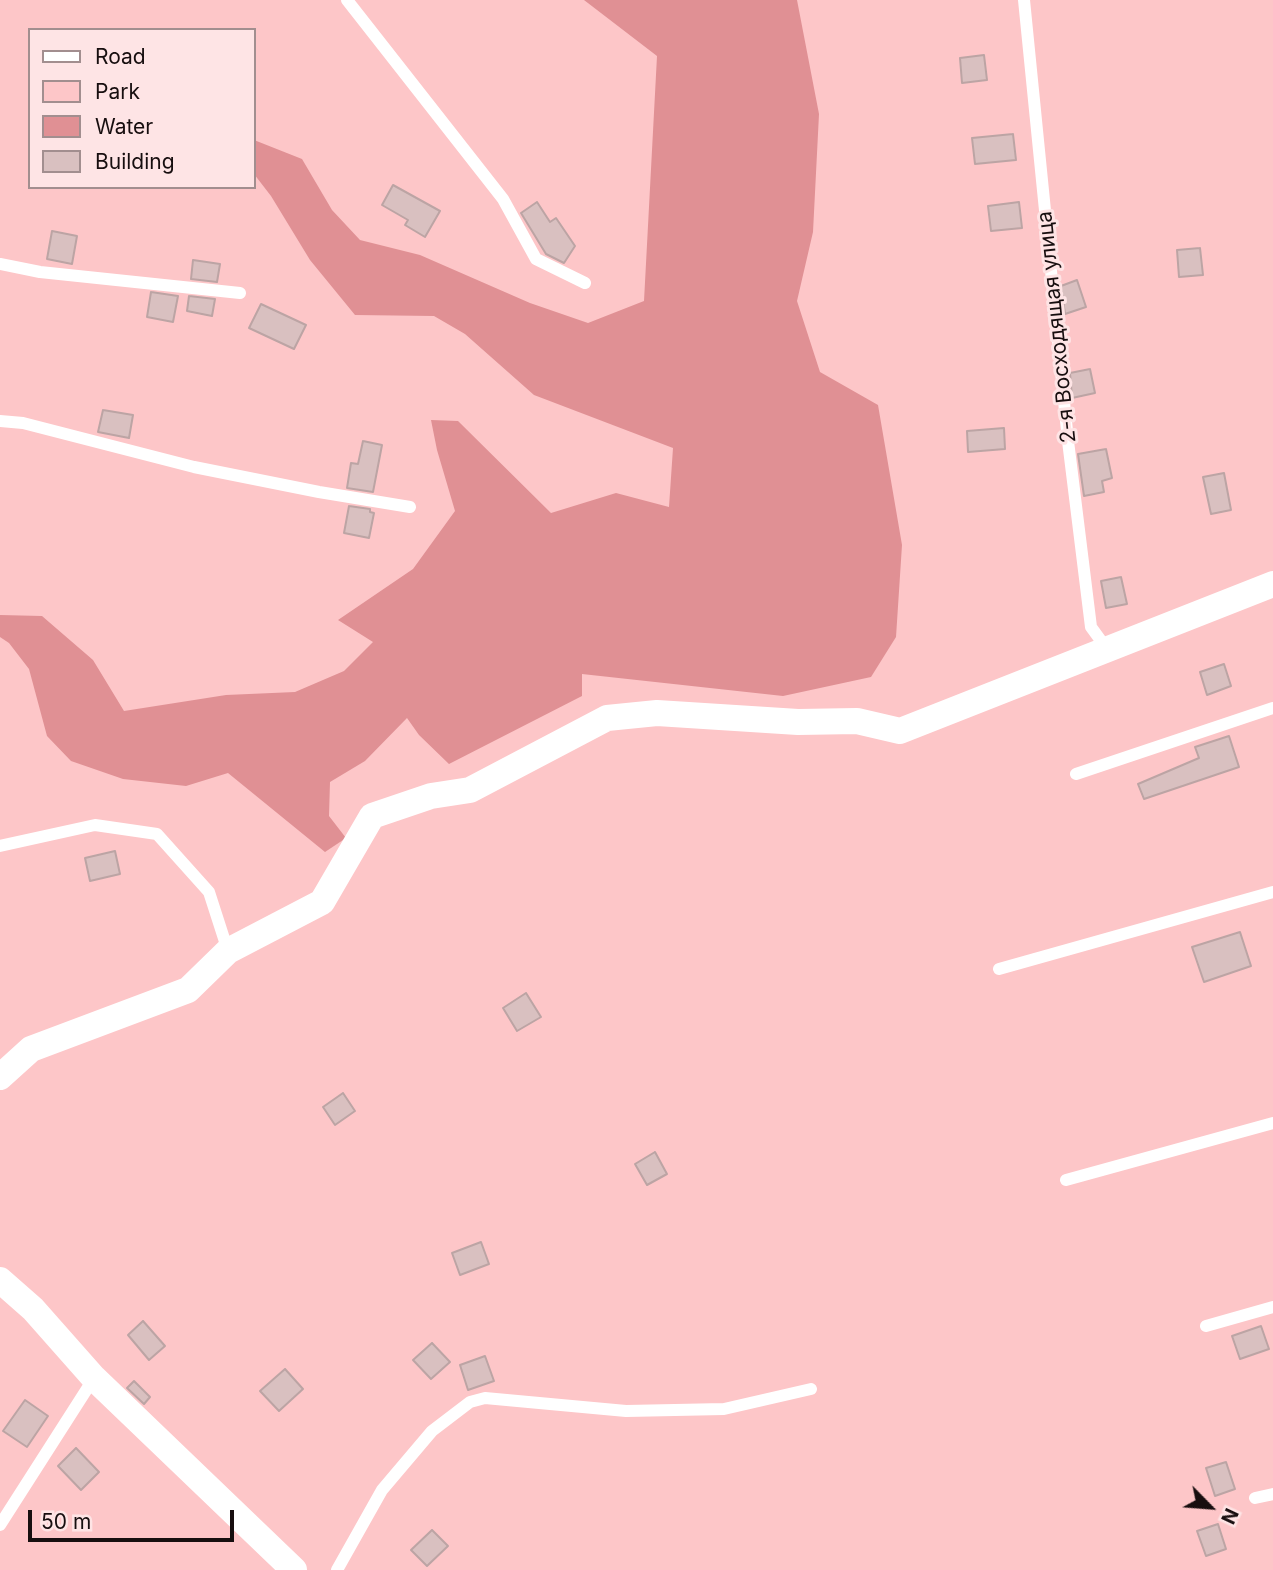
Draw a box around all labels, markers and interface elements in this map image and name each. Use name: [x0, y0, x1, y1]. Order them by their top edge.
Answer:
legend: [28, 28, 256, 189]
text: Road: [95, 44, 146, 69]
text: Park: [95, 79, 140, 104]
text: Water: [95, 114, 153, 139]
text: Building: [95, 149, 175, 174]
street label: 2-я Восходящая улица: [1032, 210, 1082, 444]
north arrow: [1175, 1472, 1245, 1542]
scale bar: [32, 1496, 238, 1540]
text: N: [1216, 1505, 1243, 1528]
text: 50 m: [41, 1509, 91, 1534]

